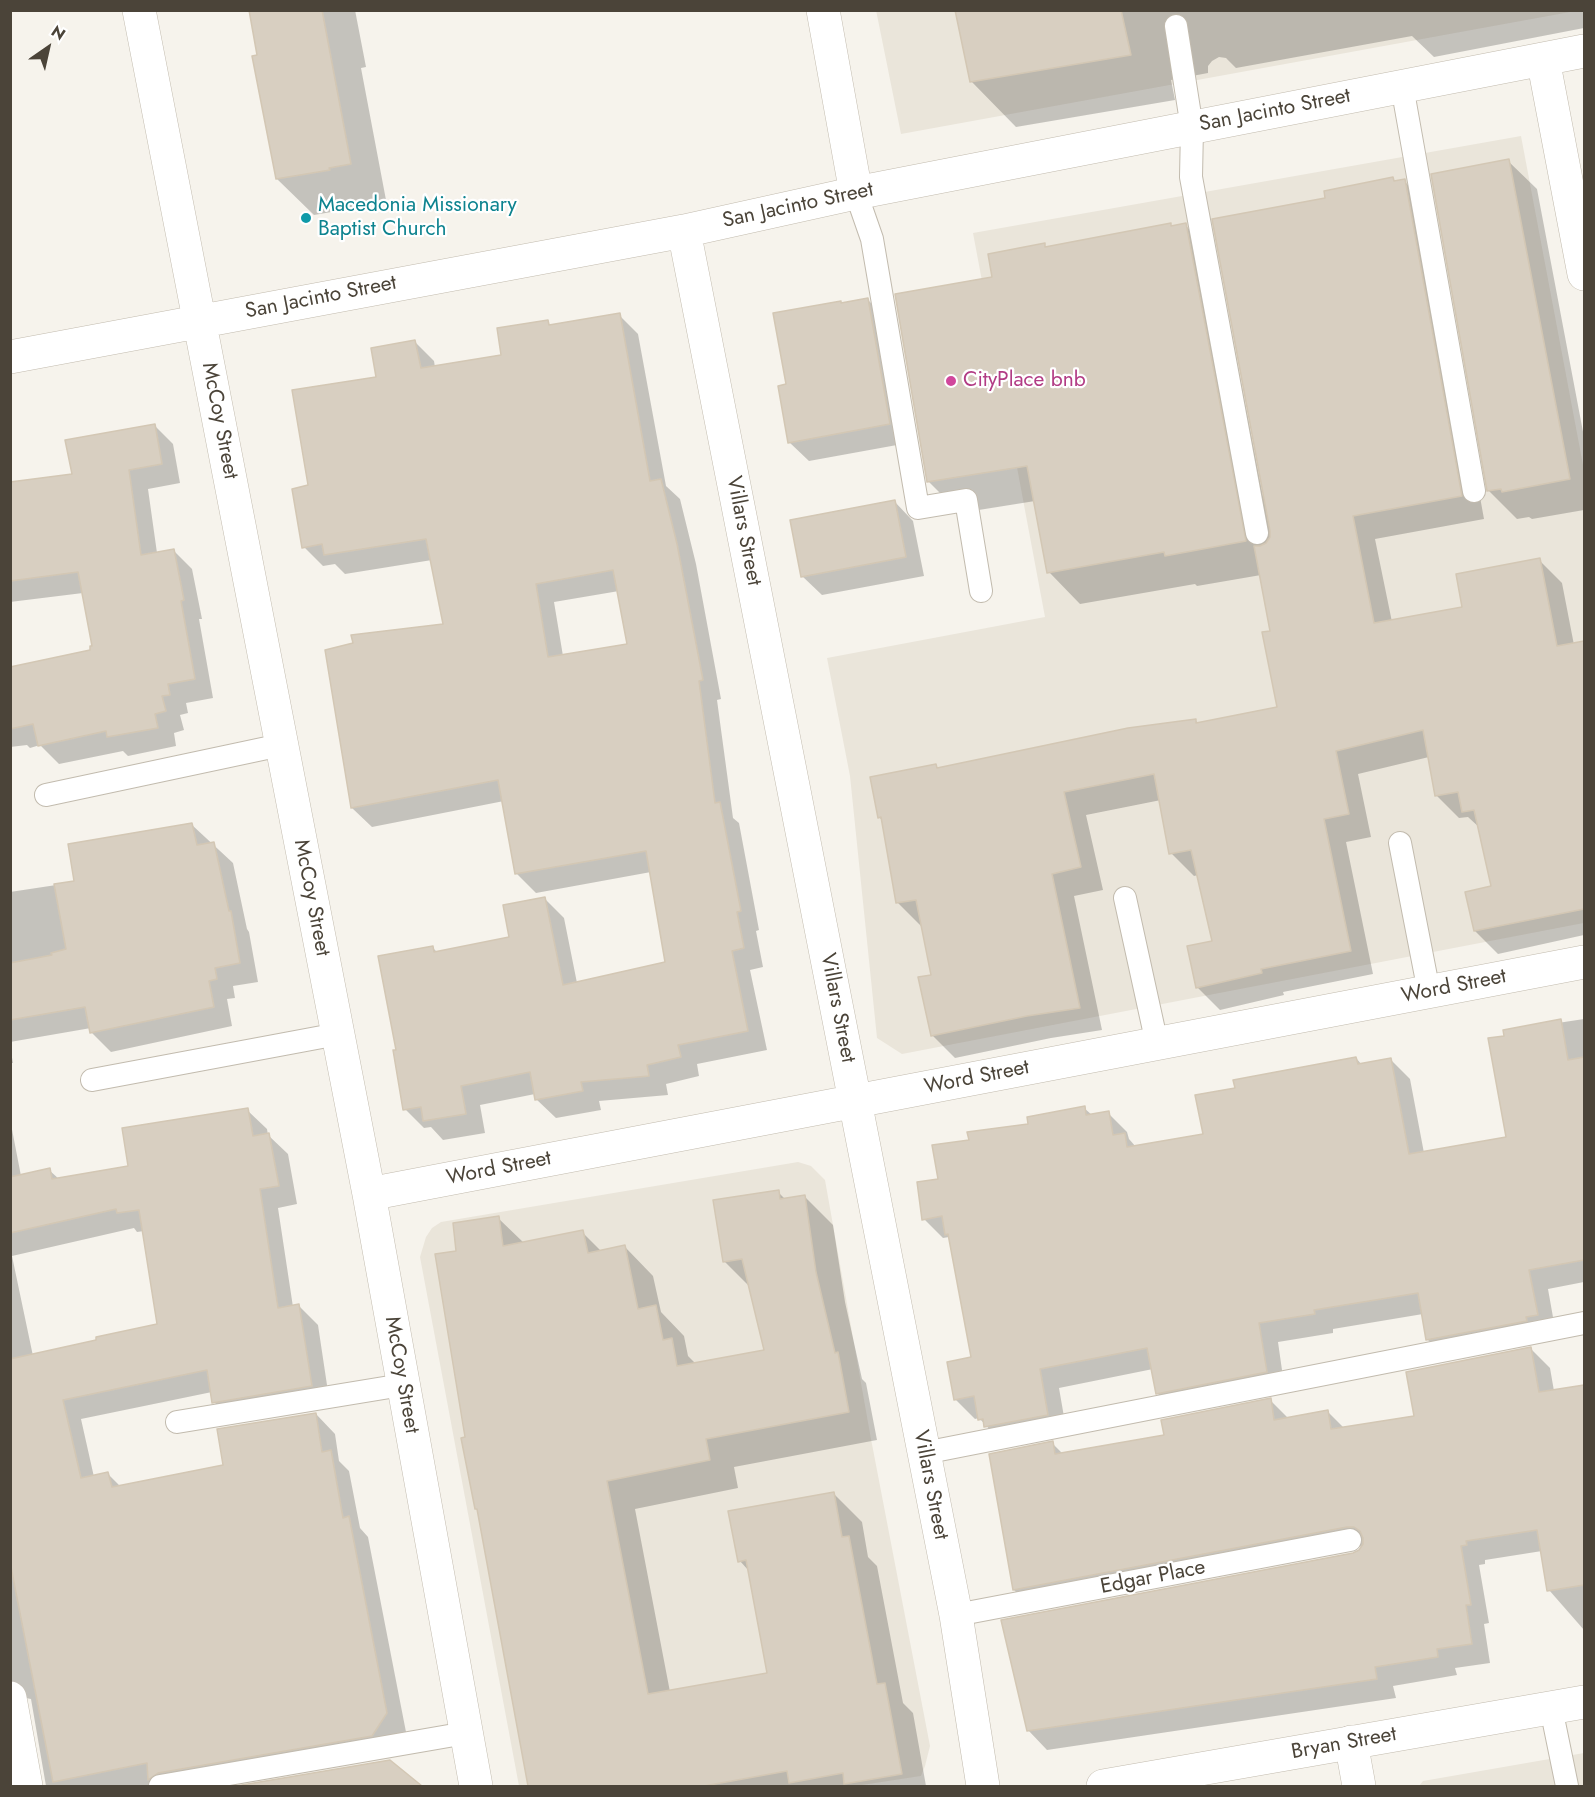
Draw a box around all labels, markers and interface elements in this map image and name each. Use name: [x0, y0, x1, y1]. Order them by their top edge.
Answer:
north arrow: [18, 18, 78, 78]
text: N: [47, 20, 70, 46]
street label: San Jacinto Street: [1197, 84, 1353, 138]
street label: San Jacinto Street: [720, 178, 876, 234]
place label: Macedonia Missionary Baptist Church: [318, 193, 517, 243]
marker: Macedonia Missionary Baptist Church: [299, 211, 313, 225]
street label: San Jacinto Street: [243, 271, 399, 325]
street label: McCoy Street: [195, 361, 243, 481]
place label: CityPlace bnb: [963, 368, 1086, 394]
marker: CityPlace bnb: [944, 374, 958, 388]
street label: Villars Street: [720, 474, 766, 588]
street label: McCoy Street: [287, 838, 335, 958]
street label: Villars Street: [814, 951, 860, 1065]
street label: Word Street: [1399, 965, 1509, 1009]
street label: Word Street: [922, 1056, 1032, 1100]
street label: Word Street: [444, 1147, 554, 1191]
street label: McCoy Street: [378, 1315, 424, 1435]
street label: Villars Street: [907, 1428, 953, 1542]
street label: Edgar Place: [1098, 1555, 1208, 1601]
street label: Bryan Street: [1289, 1722, 1399, 1766]

